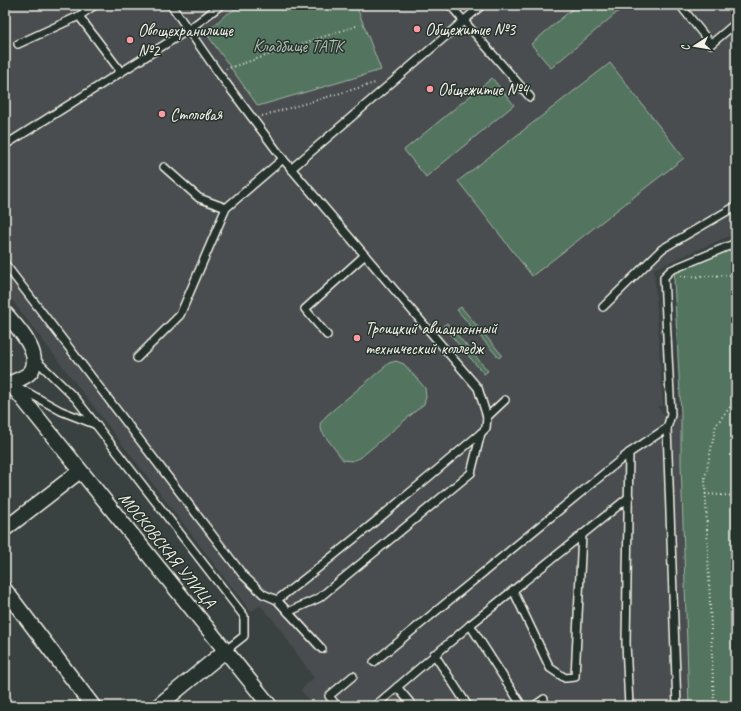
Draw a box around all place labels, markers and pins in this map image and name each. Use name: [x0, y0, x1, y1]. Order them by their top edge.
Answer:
place label: Общежитие №3: [425, 19, 517, 40]
place label: Овощехранилище №2: [138, 20, 234, 61]
marker: Общежитие №3: [412, 24, 422, 34]
marker: Овощехранилище №2: [125, 35, 135, 45]
place label: Общежитие №4: [438, 79, 531, 100]
marker: Общежитие №4: [425, 84, 435, 94]
place label: Столовая: [170, 104, 223, 125]
marker: Столовая: [157, 109, 167, 119]
place label: Троицкий авиационный технический колледж: [365, 318, 498, 359]
marker: Троицкий авиационный технический колледж: [352, 333, 362, 343]

